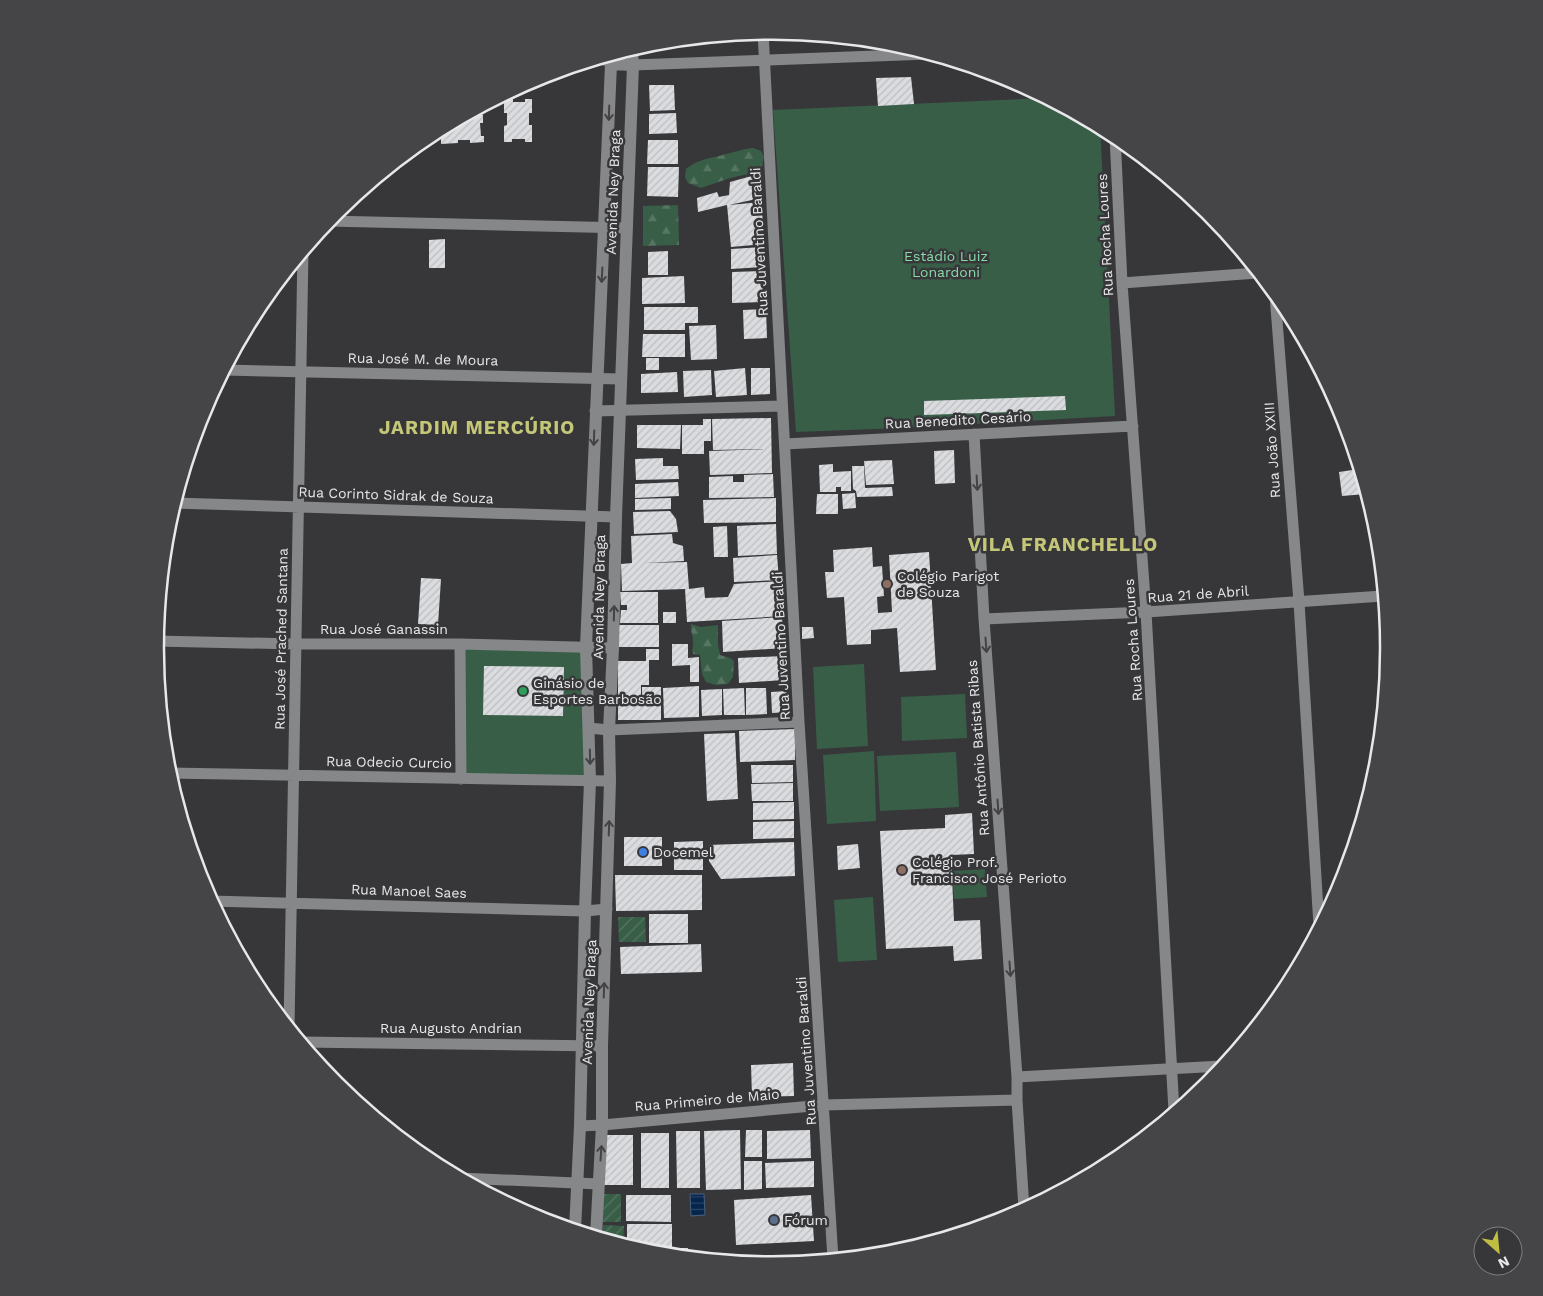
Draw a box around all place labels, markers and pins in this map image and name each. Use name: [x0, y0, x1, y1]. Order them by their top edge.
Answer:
place label: Colégio Parigot de Souza: [897, 568, 999, 600]
marker: Colégio Parigot de Souza: [881, 578, 893, 590]
place label: Ginásio de Esportes Barbosão: [533, 675, 662, 707]
marker: Ginásio de Esportes Barbosão: [517, 685, 529, 697]
place label: Docemel: [653, 844, 714, 860]
marker: Docemel: [637, 846, 649, 858]
place label: Colégio Prof. Francisco José Perioto: [912, 854, 1067, 886]
marker: Colégio Prof. Francisco José Perioto: [896, 864, 908, 876]
place label: Fórum: [784, 1212, 828, 1228]
marker: Fórum: [768, 1214, 780, 1226]

